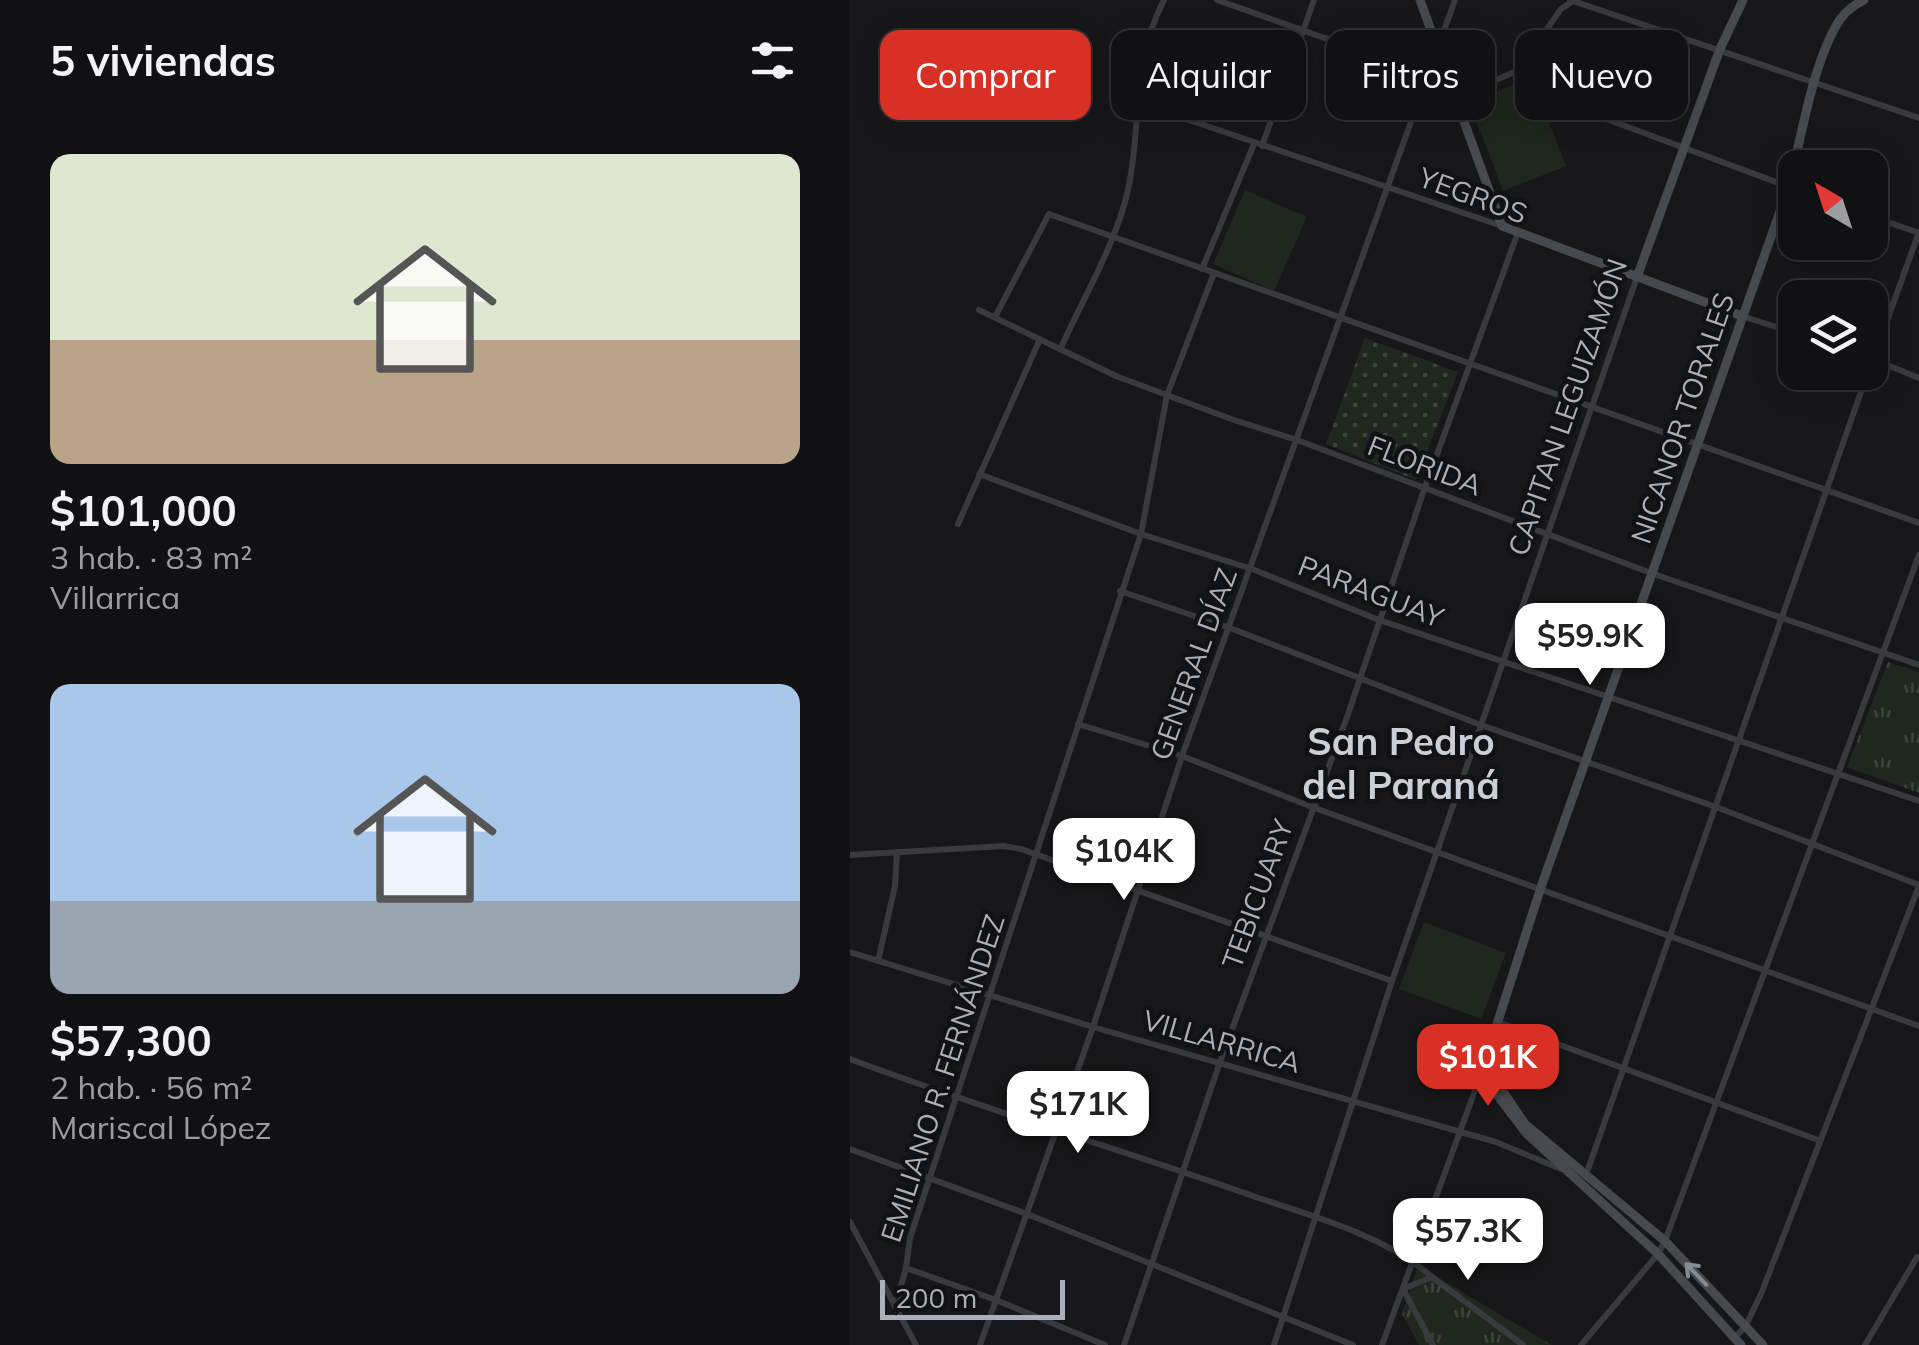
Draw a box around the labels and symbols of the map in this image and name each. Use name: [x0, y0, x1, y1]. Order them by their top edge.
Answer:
north arrow: [1778, 150, 1888, 260]
street label: YEGROS: [1413, 159, 1532, 231]
street label: CAPITAN LEGUIZAMÓN: [1500, 254, 1634, 560]
street label: NICANOR TORALES: [1623, 288, 1741, 548]
street label: FLORIDA: [1363, 427, 1487, 503]
street label: PARAGUAY: [1293, 547, 1449, 635]
street label: GENERAL DÍAZ: [1142, 563, 1244, 765]
pin: $59.9K: [1509, 603, 1671, 688]
district label: San Pedro del Paraná: [1302, 717, 1500, 809]
street label: TEBICUARY: [1214, 814, 1300, 973]
pin: $104K: [1054, 818, 1194, 903]
street label: EMILIANO R. FERNÁNDEZ: [873, 910, 1011, 1246]
street label: VILLARRICA: [1139, 1002, 1305, 1080]
pin: $101K: [1418, 1024, 1558, 1109]
pin: $171K: [1008, 1071, 1148, 1156]
pin: $57.3K: [1387, 1198, 1549, 1283]
one-way arrow: [1684, 1262, 1708, 1286]
scale bar: [880, 1275, 1065, 1320]

